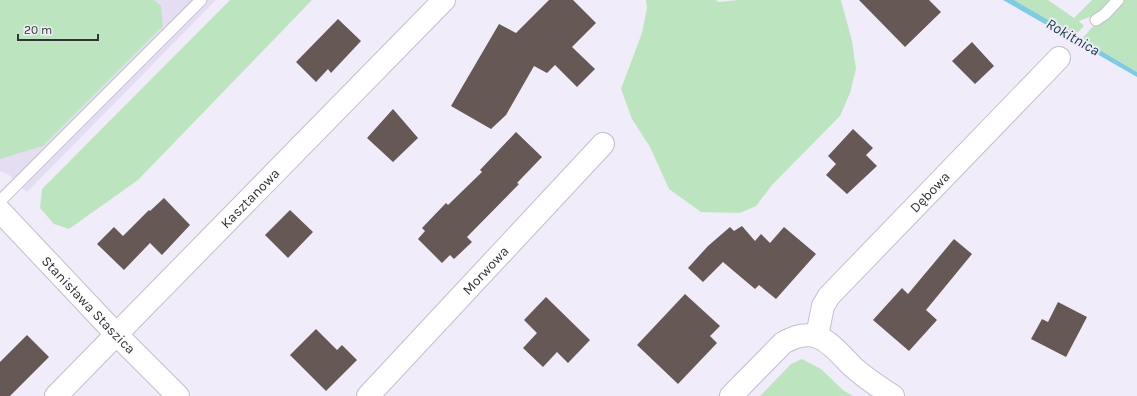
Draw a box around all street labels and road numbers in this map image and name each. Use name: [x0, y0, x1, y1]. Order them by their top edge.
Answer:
street label: Kasztanowa: [217, 165, 283, 232]
street label: Dębowa: [906, 168, 953, 216]
street label: Morwowa: [459, 242, 512, 298]
street label: Stanisława Staszica: [38, 252, 139, 357]

